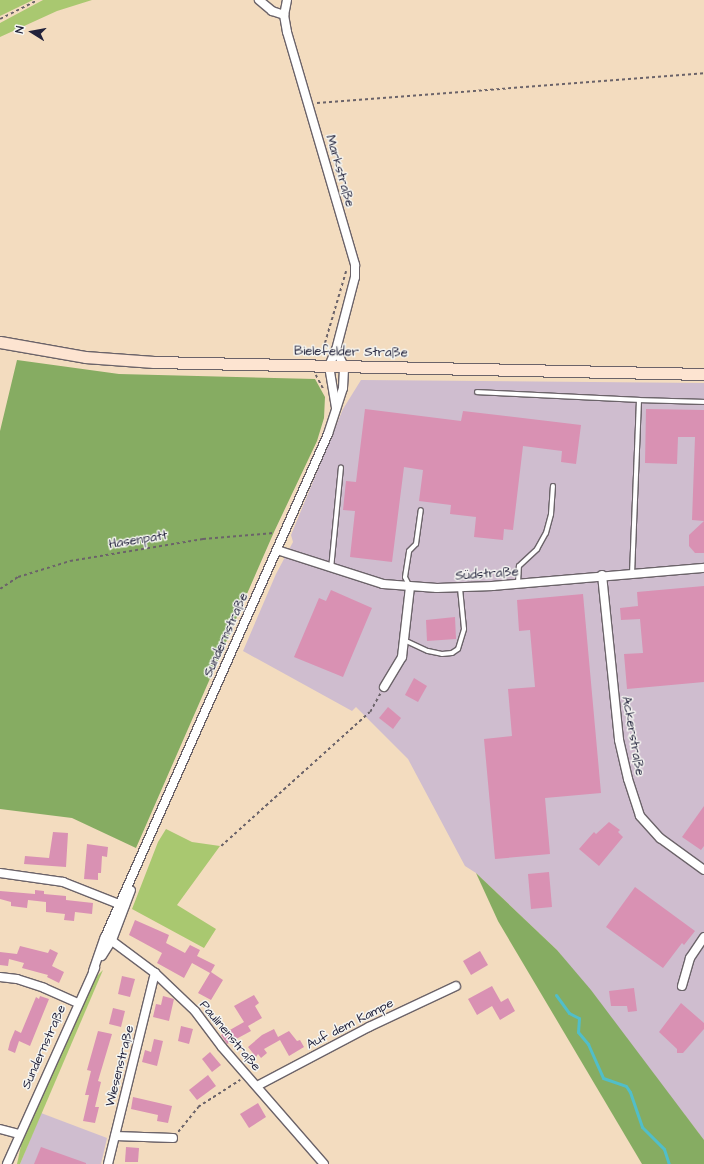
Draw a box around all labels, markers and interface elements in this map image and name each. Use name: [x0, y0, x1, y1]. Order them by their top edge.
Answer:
north arrow: [12, 12, 52, 52]
text: N: [12, 25, 28, 34]
street label: Markstraße: [322, 133, 358, 209]
street label: Bielefelder Straße: [294, 343, 408, 361]
street label: Hasenpatt: [108, 528, 168, 552]
street label: Südstraße: [455, 564, 519, 584]
street label: Sundernstraße: [200, 590, 252, 680]
street label: Ackerstraße: [618, 695, 648, 777]
street label: Auf dem Kampe: [304, 995, 396, 1053]
street label: Paulinenstraße: [196, 998, 264, 1074]
street label: Sundernstraße: [18, 1002, 70, 1092]
street label: Wiesenstraße: [102, 1024, 138, 1108]

